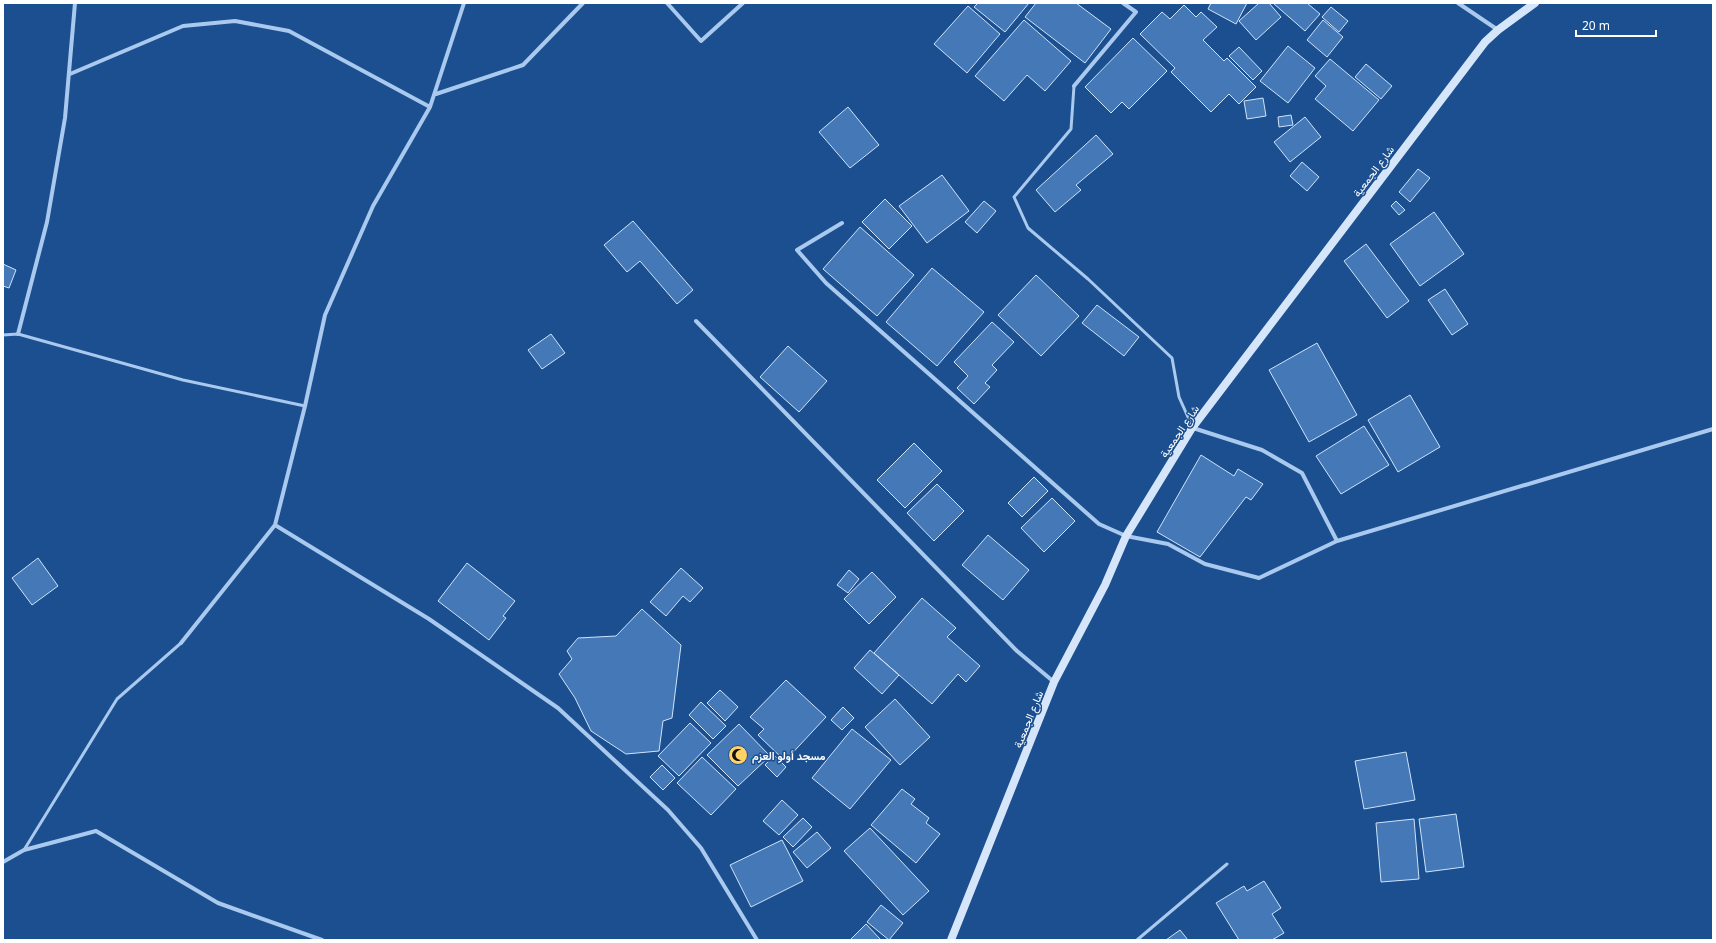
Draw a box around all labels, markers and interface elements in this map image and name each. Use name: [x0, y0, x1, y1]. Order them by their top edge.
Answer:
scale bar: [1576, 12, 1656, 38]
text: 20 m: [1582, 17, 1610, 34]
street label: شارع الجمعية: [1349, 142, 1398, 200]
street label: شارع الجمعية: [1156, 401, 1203, 461]
street label: شارع الجمعية: [1010, 688, 1047, 750]
mosque icon: مسجد أولو العزم: [727, 744, 749, 766]
place label: مسجد أولو العزم: [752, 748, 825, 764]

